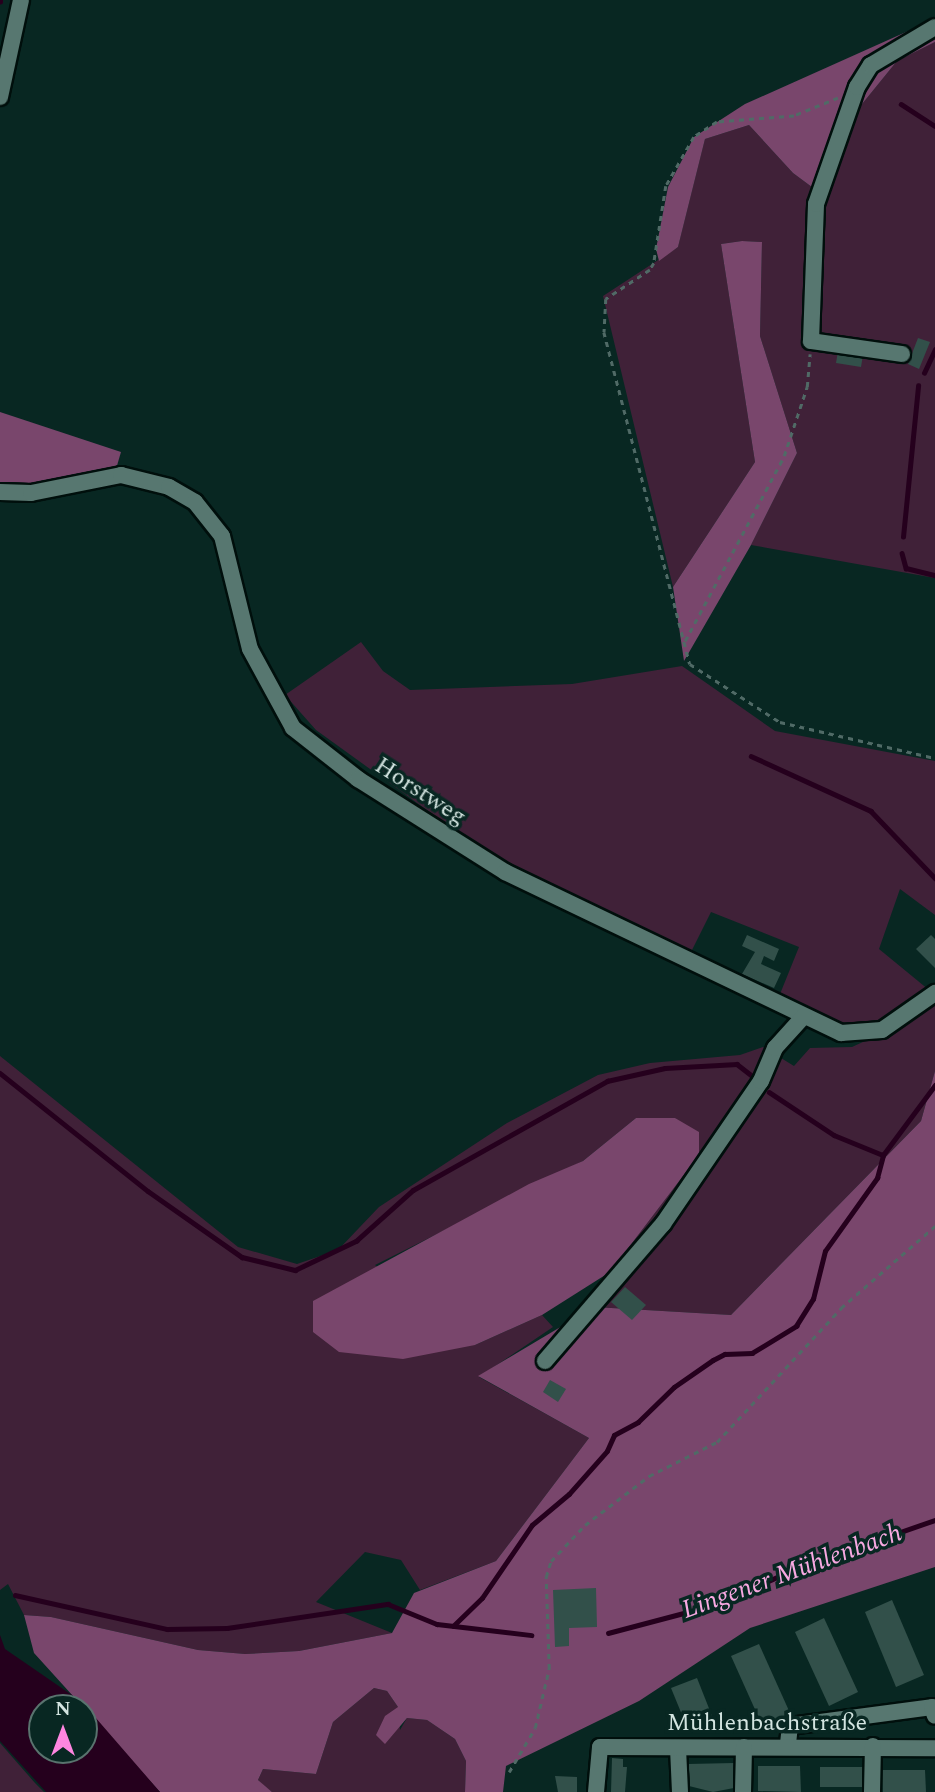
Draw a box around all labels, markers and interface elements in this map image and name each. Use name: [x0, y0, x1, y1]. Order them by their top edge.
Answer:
street label: Horstweg: [369, 752, 471, 832]
water label: Lingener Mühlenbach: [678, 1518, 906, 1626]
north arrow: [28, 1694, 98, 1764]
text: N: [55, 1695, 71, 1724]
street label: Mühlenbachstraße: [667, 1710, 867, 1738]

